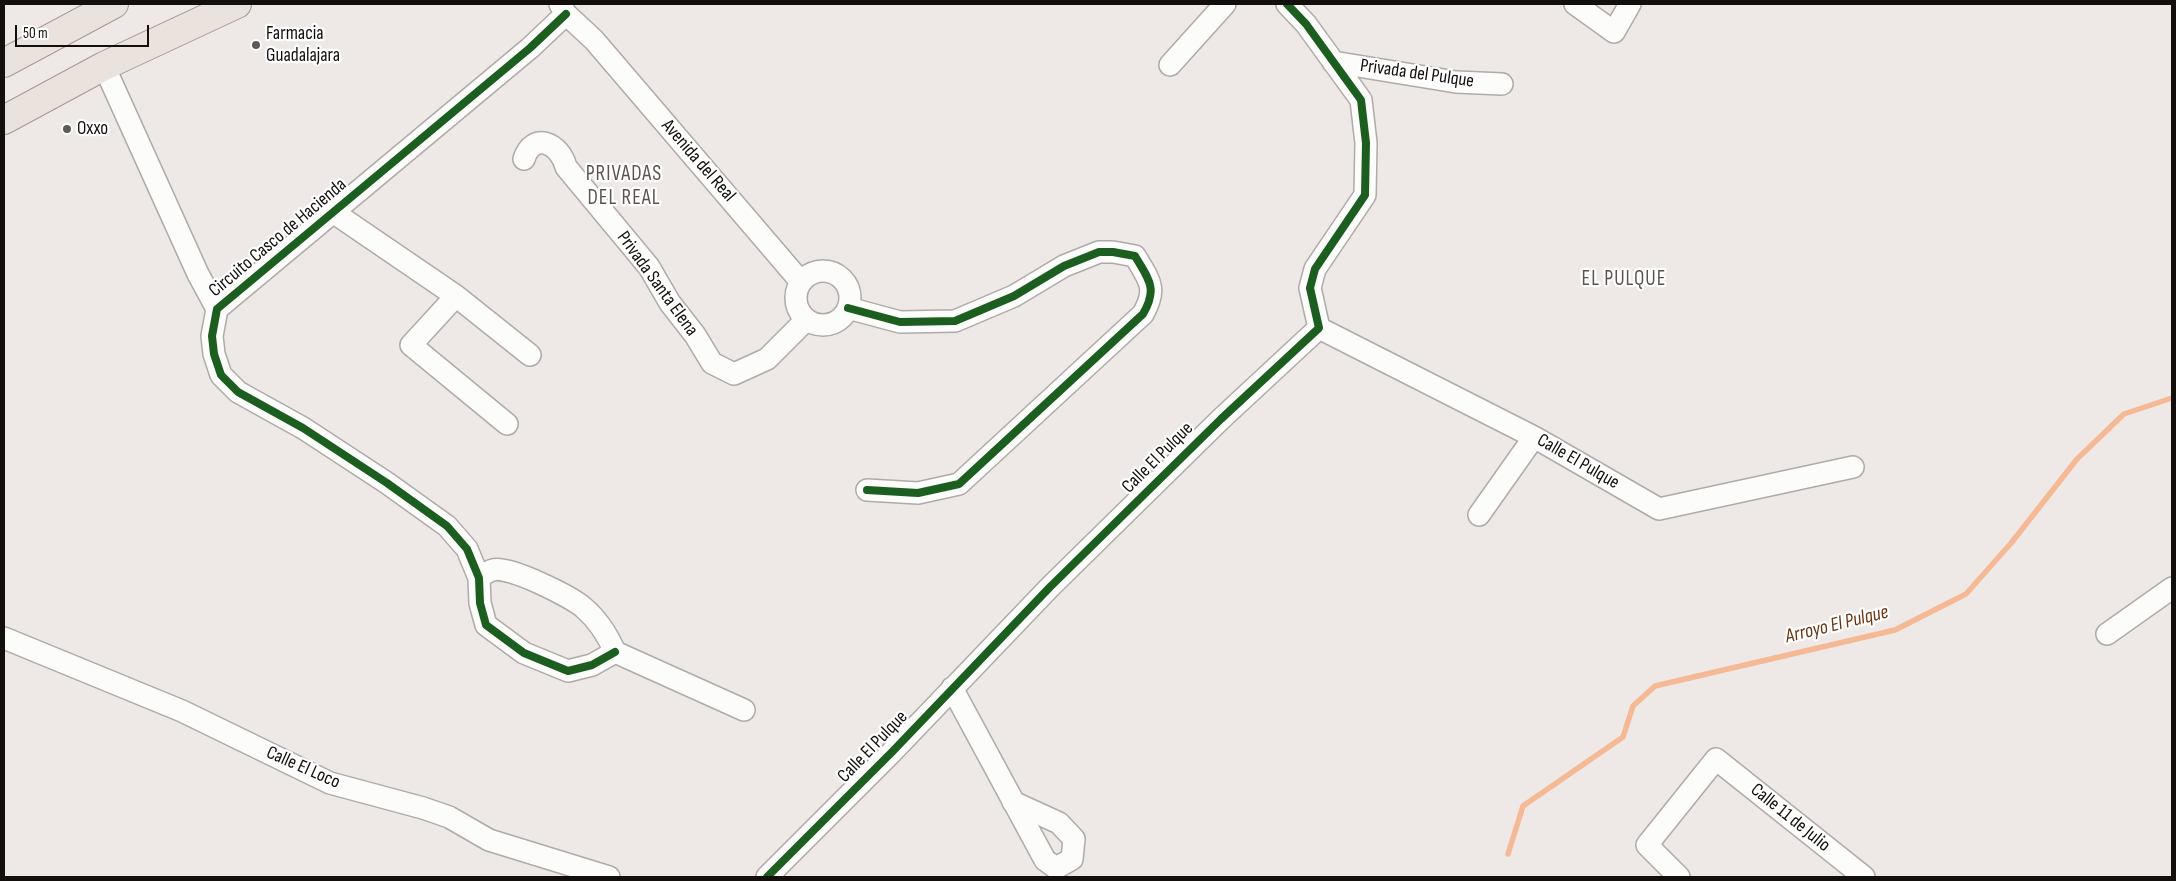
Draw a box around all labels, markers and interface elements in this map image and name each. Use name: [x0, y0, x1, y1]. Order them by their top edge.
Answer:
scale bar: [18, 15, 151, 47]
place label: Farmacia Guadalajara: [266, 23, 340, 67]
text: 50 m: [23, 24, 48, 43]
marker: Farmacia Guadalajara: [250, 39, 262, 51]
street label: Privada del Pulque: [1359, 55, 1475, 93]
street label: Avenida del Real: [656, 115, 740, 207]
place label: Oxxo: [77, 118, 108, 140]
marker: Oxxo: [61, 123, 73, 135]
district label: PRIVADAS DEL REAL: [585, 162, 663, 212]
street label: Circuito Casco de Hacienda: [205, 174, 351, 302]
street label: Privada Santa Elena: [611, 227, 703, 341]
district label: EL PULQUE: [1580, 267, 1668, 293]
street label: Calle El Pulque: [1118, 418, 1198, 498]
street label: Calle El Pulque: [1533, 429, 1623, 495]
water label: Arroyo El Pulque: [1783, 601, 1891, 649]
street label: Calle El Pulque: [833, 706, 913, 788]
street label: Calle El Loco: [263, 742, 343, 794]
street label: Calle 11 de Julio: [1746, 779, 1834, 857]

